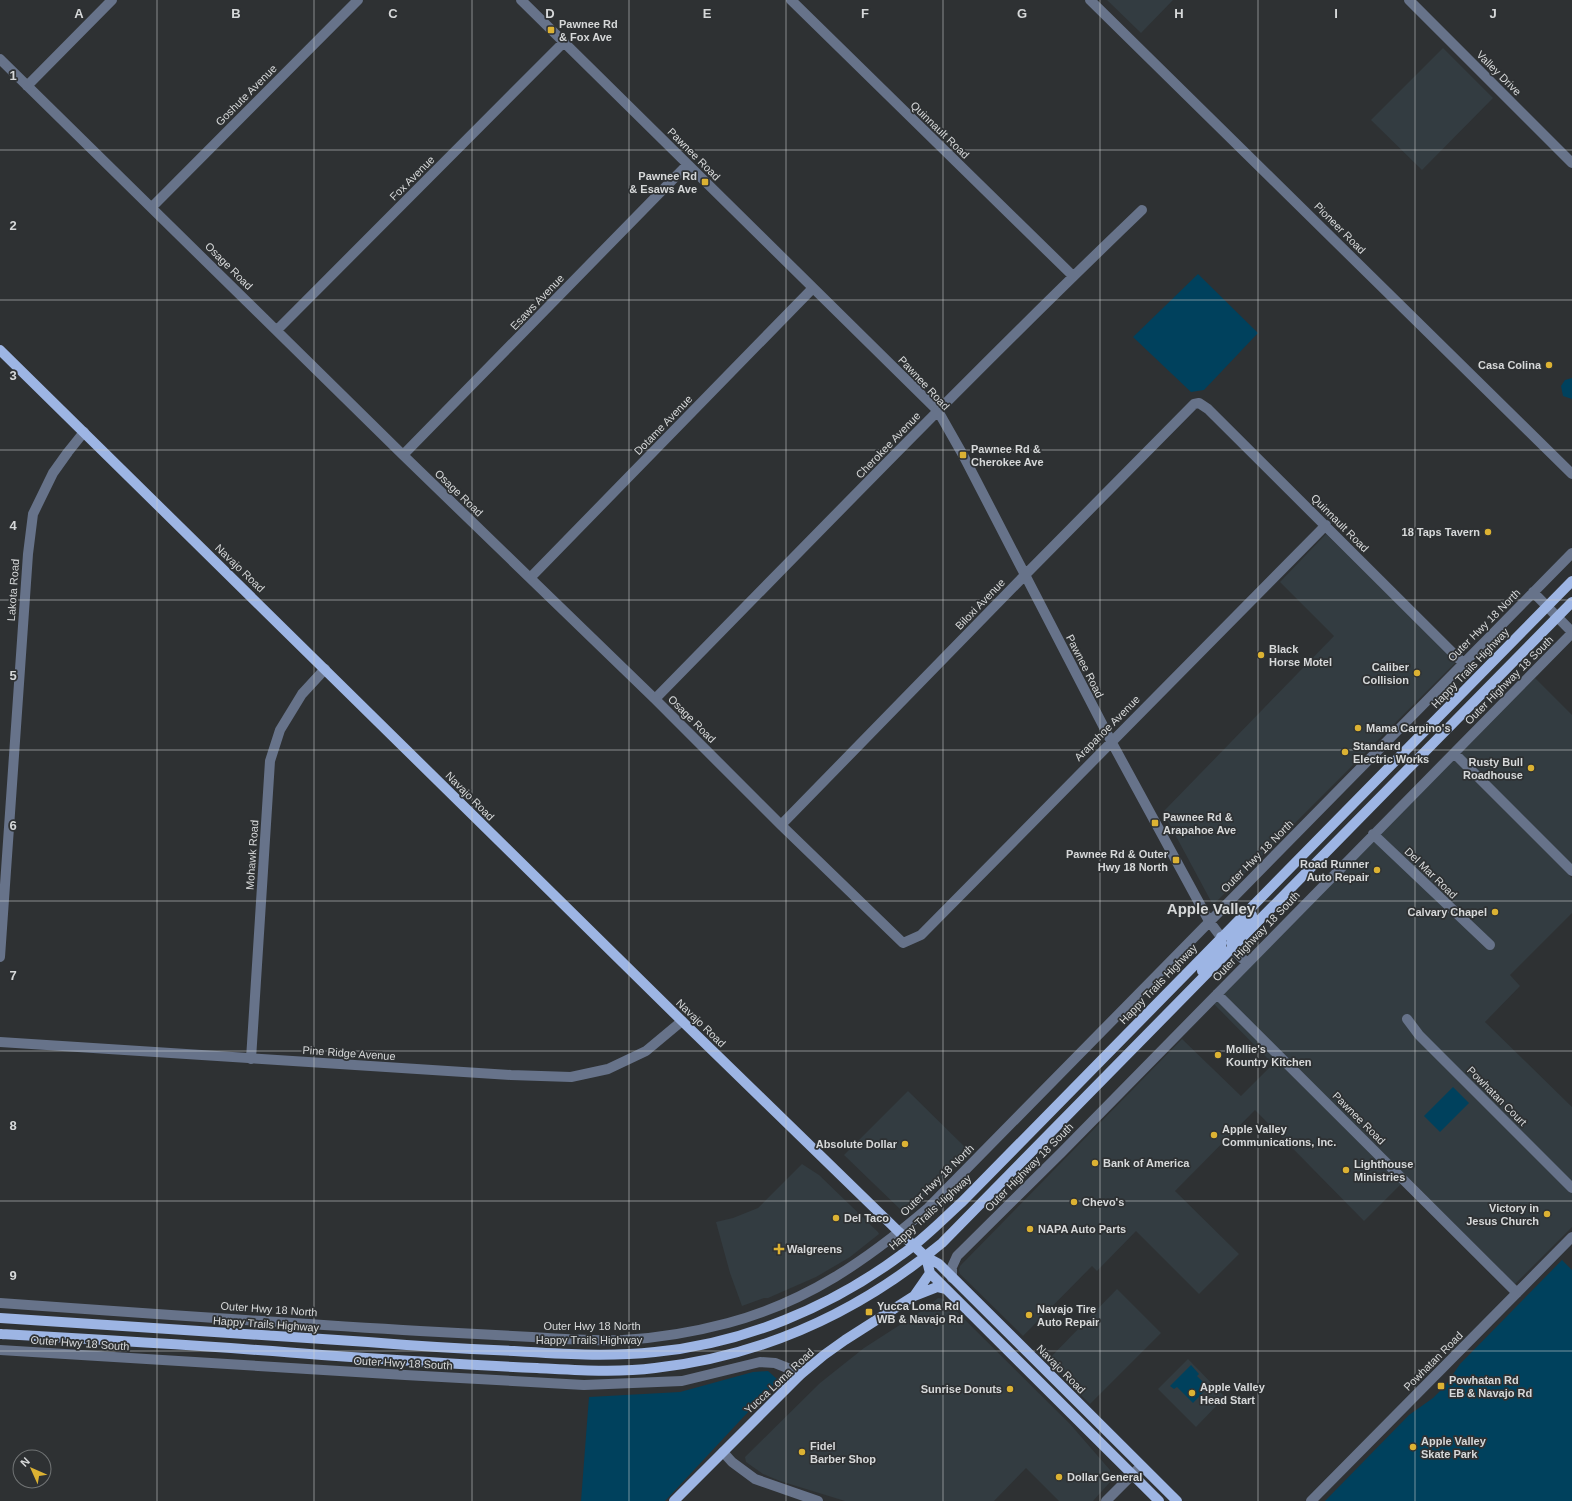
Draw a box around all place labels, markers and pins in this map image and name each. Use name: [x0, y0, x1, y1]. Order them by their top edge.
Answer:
place label: Pawnee Rd & Fox Ave: [559, 18, 618, 43]
marker: Pawnee Rd & Fox Ave: [546, 25, 556, 35]
place label: Pawnee Rd & Esaws Ave: [629, 170, 697, 195]
marker: Pawnee Rd & Esaws Ave: [700, 177, 710, 187]
place label: Casa Colina: [1478, 359, 1542, 371]
marker: Casa Colina: [1544, 360, 1554, 370]
place label: Pawnee Rd & Cherokee Ave: [971, 443, 1044, 468]
marker: Pawnee Rd & Cherokee Ave: [958, 450, 968, 460]
place label: 18 Taps Tavern: [1402, 526, 1480, 538]
marker: 18 Taps Tavern: [1483, 527, 1493, 537]
place label: Black Horse Motel: [1269, 643, 1332, 668]
marker: Black Horse Motel: [1256, 650, 1266, 660]
place label: Caliber Collision: [1363, 661, 1410, 686]
marker: Caliber Collision: [1412, 668, 1422, 678]
place label: Mama Carpino's: [1366, 722, 1451, 734]
marker: Mama Carpino's: [1353, 723, 1363, 733]
place label: Standard Electric Works: [1353, 740, 1429, 765]
marker: Standard Electric Works: [1340, 747, 1350, 757]
place label: Rusty Bull Roadhouse: [1463, 756, 1523, 781]
marker: Rusty Bull Roadhouse: [1526, 763, 1536, 773]
place label: Pawnee Rd & Arapahoe Ave: [1163, 811, 1236, 836]
marker: Pawnee Rd & Arapahoe Ave: [1150, 818, 1160, 828]
place label: Pawnee Rd & Outer Hwy 18 North: [1066, 848, 1169, 873]
marker: Pawnee Rd & Outer Hwy 18 North: [1171, 855, 1181, 865]
place label: Road Runner Auto Repair: [1300, 858, 1370, 883]
marker: Road Runner Auto Repair: [1372, 865, 1382, 875]
place label: Calvary Chapel: [1408, 906, 1487, 918]
marker: Calvary Chapel: [1490, 907, 1500, 917]
place label: Mollie's Kountry Kitchen: [1226, 1043, 1312, 1068]
marker: Mollie's Kountry Kitchen: [1213, 1050, 1223, 1060]
place label: Apple Valley Communications, Inc.: [1222, 1123, 1336, 1148]
marker: Apple Valley Communications, Inc.: [1209, 1130, 1219, 1140]
place label: Absolute Dollar: [816, 1138, 898, 1150]
marker: Absolute Dollar: [900, 1139, 910, 1149]
place label: Bank of America: [1103, 1157, 1190, 1169]
marker: Bank of America: [1090, 1158, 1100, 1168]
place label: Lighthouse Ministries: [1354, 1158, 1413, 1183]
marker: Lighthouse Ministries: [1341, 1165, 1351, 1175]
place label: Chevo's: [1082, 1196, 1124, 1208]
marker: Chevo's: [1069, 1197, 1079, 1207]
place label: Victory in Jesus Church: [1466, 1202, 1539, 1227]
marker: Victory in Jesus Church: [1542, 1209, 1552, 1219]
place label: Del Taco: [844, 1212, 889, 1224]
marker: Del Taco: [831, 1213, 841, 1223]
place label: NAPA Auto Parts: [1038, 1223, 1126, 1235]
marker: NAPA Auto Parts: [1025, 1224, 1035, 1234]
place label: Walgreens: [787, 1243, 842, 1255]
marker: Walgreens: [774, 1244, 784, 1254]
place label: Yucca Loma Rd WB & Navajo Rd: [877, 1300, 963, 1325]
place label: Navajo Tire Auto Repair: [1037, 1303, 1100, 1328]
marker: Yucca Loma Rd WB & Navajo Rd: [864, 1307, 874, 1317]
marker: Navajo Tire Auto Repair: [1024, 1310, 1034, 1320]
place label: Powhatan Rd EB & Navajo Rd: [1449, 1374, 1532, 1399]
place label: Apple Valley Head Start: [1200, 1381, 1266, 1406]
marker: Powhatan Rd EB & Navajo Rd: [1436, 1381, 1446, 1391]
place label: Sunrise Donuts: [921, 1383, 1002, 1395]
marker: Sunrise Donuts: [1005, 1384, 1015, 1394]
marker: Apple Valley Head Start: [1187, 1388, 1197, 1398]
place label: Apple Valley Skate Park: [1421, 1435, 1487, 1460]
place label: Fidel Barber Shop: [810, 1440, 876, 1465]
marker: Apple Valley Skate Park: [1408, 1442, 1418, 1452]
marker: Fidel Barber Shop: [797, 1447, 807, 1457]
place label: Dollar General: [1067, 1471, 1142, 1483]
marker: Dollar General: [1054, 1472, 1064, 1482]

